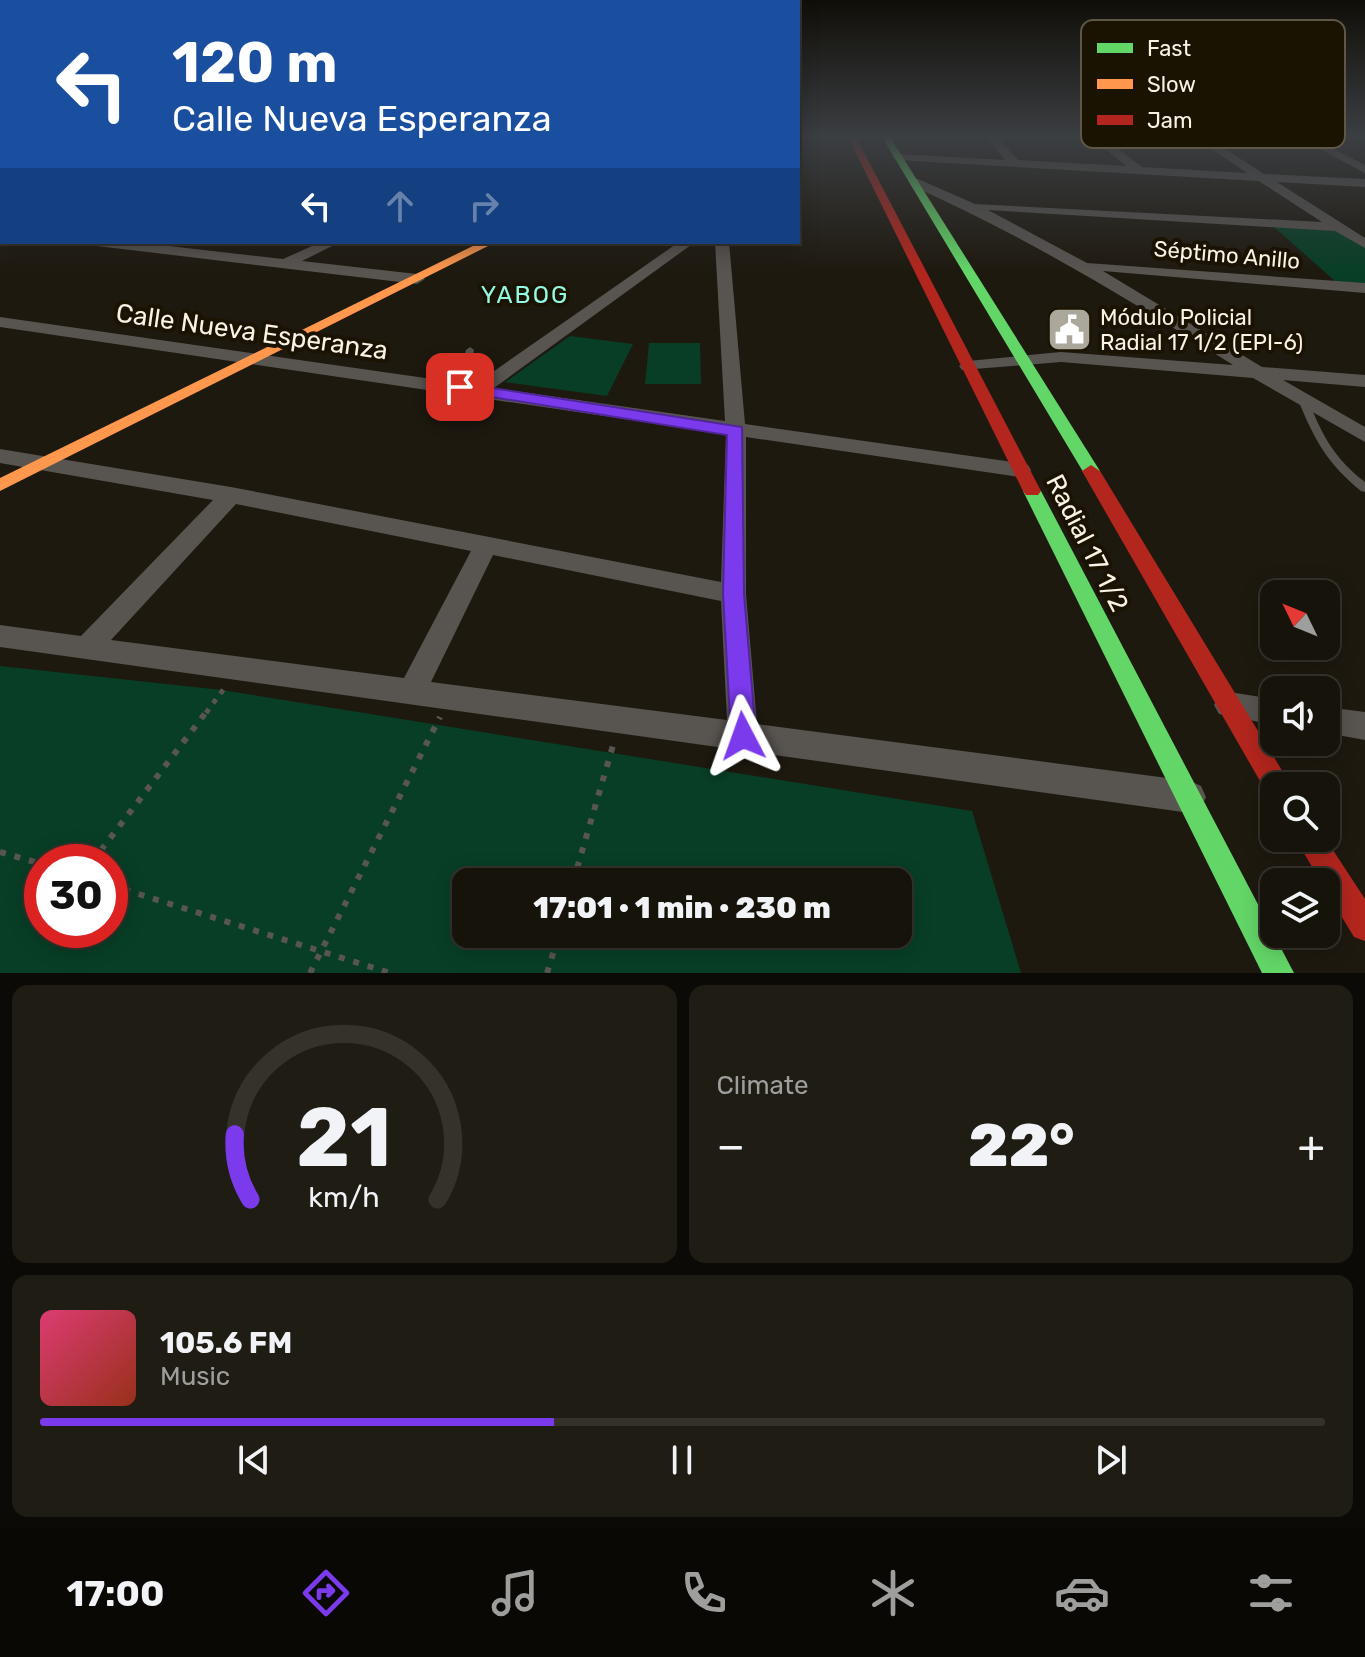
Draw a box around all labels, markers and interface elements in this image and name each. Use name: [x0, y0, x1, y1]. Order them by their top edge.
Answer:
legend: [1081, 20, 1345, 148]
text: 120 m: [172, 30, 338, 96]
icon: left: [40, 32, 144, 136]
text: Fast: [1147, 35, 1192, 62]
text: Slow: [1147, 71, 1196, 98]
text: Calle Nueva Esperanza: [172, 97, 552, 140]
text: Jam: [1147, 107, 1193, 134]
icon: left: [294, 184, 338, 228]
icon: ahead: [378, 184, 422, 228]
icon: right: [462, 184, 506, 228]
street label: Séptimo Anillo: [1153, 235, 1301, 275]
district label: YABOG: [481, 281, 569, 309]
street label: Calle Nueva Esperanza: [114, 298, 390, 366]
place label: Módulo Policial Radial 17 1/2 (EPI-6): [1100, 304, 1303, 356]
public building icon: Módulo Policial Radial 17 1/2 (EPI-6): [1045, 306, 1093, 354]
pin: [426, 353, 494, 421]
icon: arrive: [438, 365, 482, 409]
street label: Radial 17 1/2: [1039, 469, 1135, 617]
north arrow: [1260, 580, 1340, 660]
map controls: [1260, 580, 1340, 948]
button: sound: [1260, 676, 1340, 756]
position arrow: [701, 694, 785, 778]
button: search: [1260, 772, 1340, 852]
speed limit sign: 30: [24, 844, 128, 948]
button: layers: [1260, 868, 1340, 948]
text: 17:01 · 1 min · 230 m: [533, 890, 831, 926]
text: Climate: [717, 1070, 809, 1101]
text: 21: [297, 1088, 392, 1187]
text: 22°: [968, 1110, 1075, 1181]
text: −: [717, 1120, 745, 1172]
text: +: [1298, 1120, 1325, 1172]
text: km/h: [309, 1180, 380, 1214]
text: 105.6 FM: [160, 1325, 292, 1361]
text: Music: [160, 1361, 230, 1392]
icon: previous: [232, 1438, 276, 1482]
icon: pause: [660, 1438, 704, 1482]
icon: next: [1089, 1438, 1133, 1482]
icon: directions: [298, 1565, 354, 1621]
icon: music: [487, 1565, 543, 1621]
icon: phone: [676, 1565, 732, 1621]
icon: climate: [865, 1565, 921, 1621]
icon: car: [1054, 1565, 1110, 1621]
icon: filters: [1243, 1565, 1299, 1621]
text: 17:00: [67, 1572, 165, 1615]

